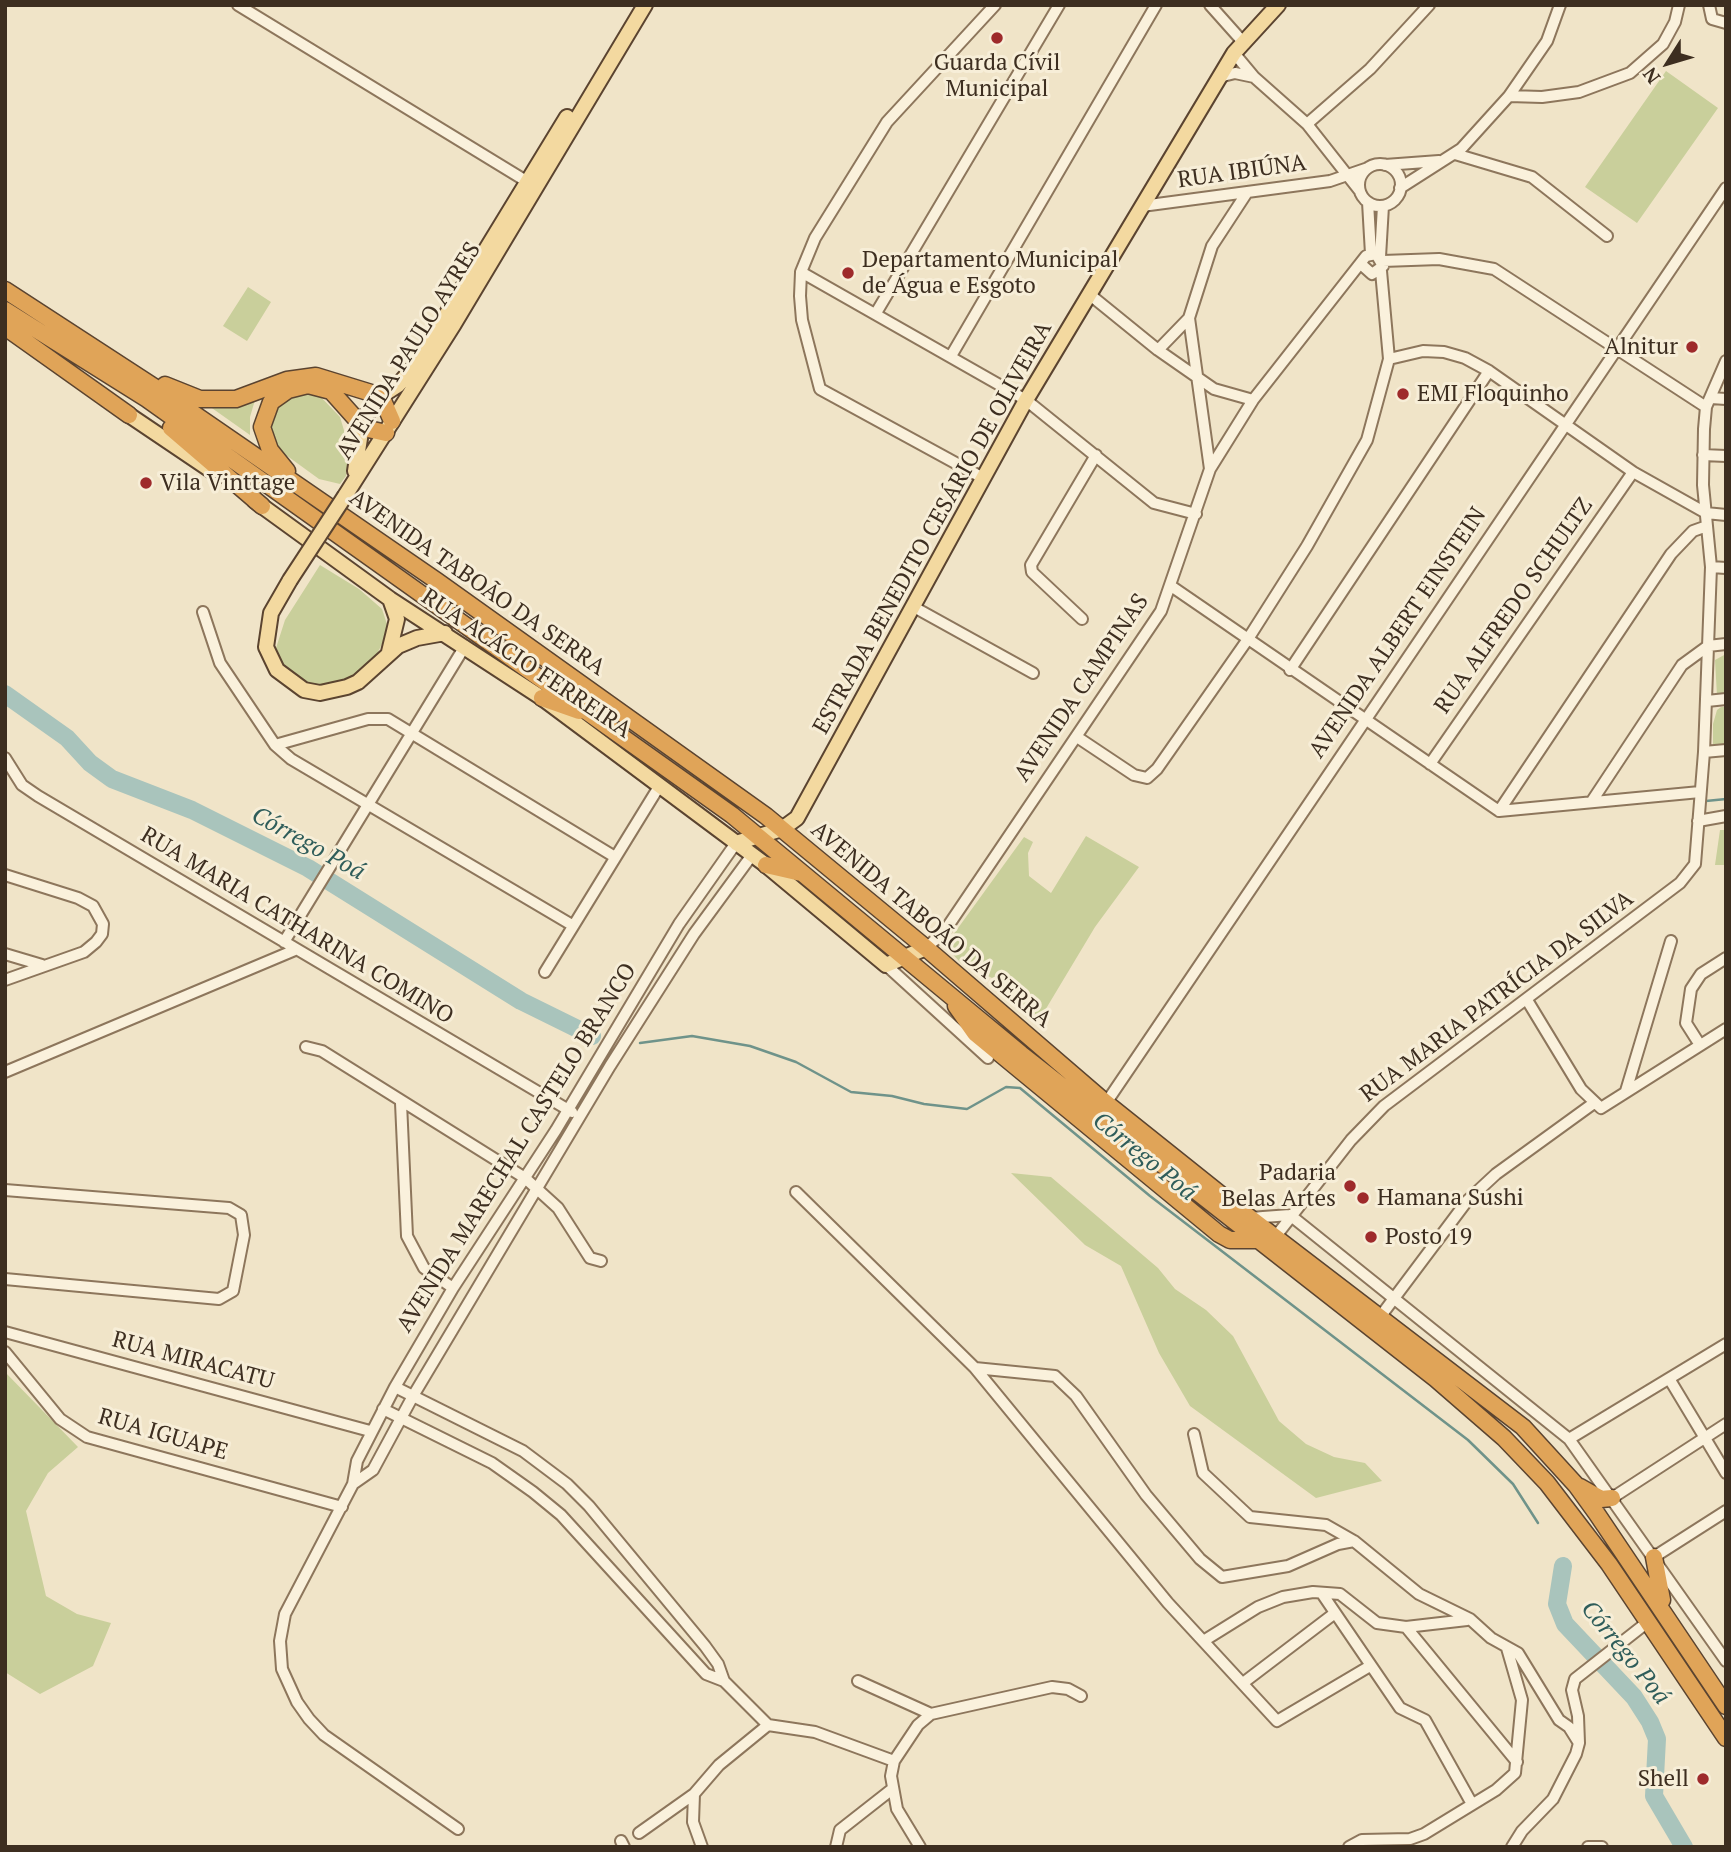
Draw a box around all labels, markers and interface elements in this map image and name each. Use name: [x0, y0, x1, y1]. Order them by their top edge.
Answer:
north arrow: [1633, 28, 1703, 98]
marker: Guarda Cívil Municipal: [989, 30, 1005, 46]
place label: Guarda Cívil Municipal: [934, 49, 1060, 103]
text: N: [1637, 63, 1665, 89]
street label: RUA IBIÚNA: [1176, 149, 1308, 195]
street label: AVENIDA PAULO AYRES: [331, 238, 487, 464]
place label: Departamento Municipal de Água e Esgoto: [862, 246, 1118, 300]
marker: Departamento Municipal de Água e Esgoto: [840, 265, 856, 281]
street label: ESTRADA BENEDITO CESÁRIO DE OLIVEIRA: [808, 317, 1058, 739]
place label: Alnitur: [1604, 333, 1678, 361]
marker: Alnitur: [1684, 339, 1700, 355]
place label: EMI Floquinho: [1417, 380, 1569, 408]
marker: EMI Floquinho: [1395, 386, 1411, 402]
place label: Vila Vinttage: [160, 469, 295, 497]
marker: Vila Vinttage: [138, 475, 154, 491]
street label: AVENIDA TABOÃO DA SERRA: [344, 484, 610, 682]
street label: RUA ALFREDO SCHULTZ: [1429, 493, 1599, 719]
street label: AVENIDA ALBERT EINSTEIN: [1304, 503, 1492, 763]
street label: RUA ACÁCIO FERREIRA: [416, 583, 636, 745]
street label: AVENIDA CAMPINAS: [1009, 589, 1155, 787]
water label: Córrego Poá: [246, 801, 370, 887]
street label: AVENIDA TABOÃO DA SERRA: [805, 816, 1057, 1034]
street label: RUA MARIA CATHARINA COMINO: [136, 821, 458, 1031]
street label: RUA MARIA PATRÍCIA DA SILVA: [1355, 885, 1639, 1109]
street label: AVENIDA MARECHAL CASTELO BRANCO: [391, 958, 643, 1338]
water label: Córrego Poá: [1086, 1106, 1202, 1208]
place label: Padaria Belas Artes: [1222, 1159, 1336, 1213]
marker: Padaria Belas Artes: [1342, 1178, 1358, 1194]
place label: Hamana Sushi: [1377, 1184, 1524, 1212]
marker: Hamana Sushi: [1355, 1190, 1371, 1206]
place label: Posto 19: [1385, 1223, 1472, 1251]
marker: Posto 19: [1363, 1229, 1379, 1245]
street label: RUA MIRACATU: [109, 1326, 277, 1396]
street label: RUA IGUAPE: [95, 1403, 231, 1467]
water label: Córrego Poá: [1574, 1595, 1676, 1711]
place label: Shell: [1638, 1765, 1689, 1793]
marker: Shell: [1695, 1771, 1711, 1787]

